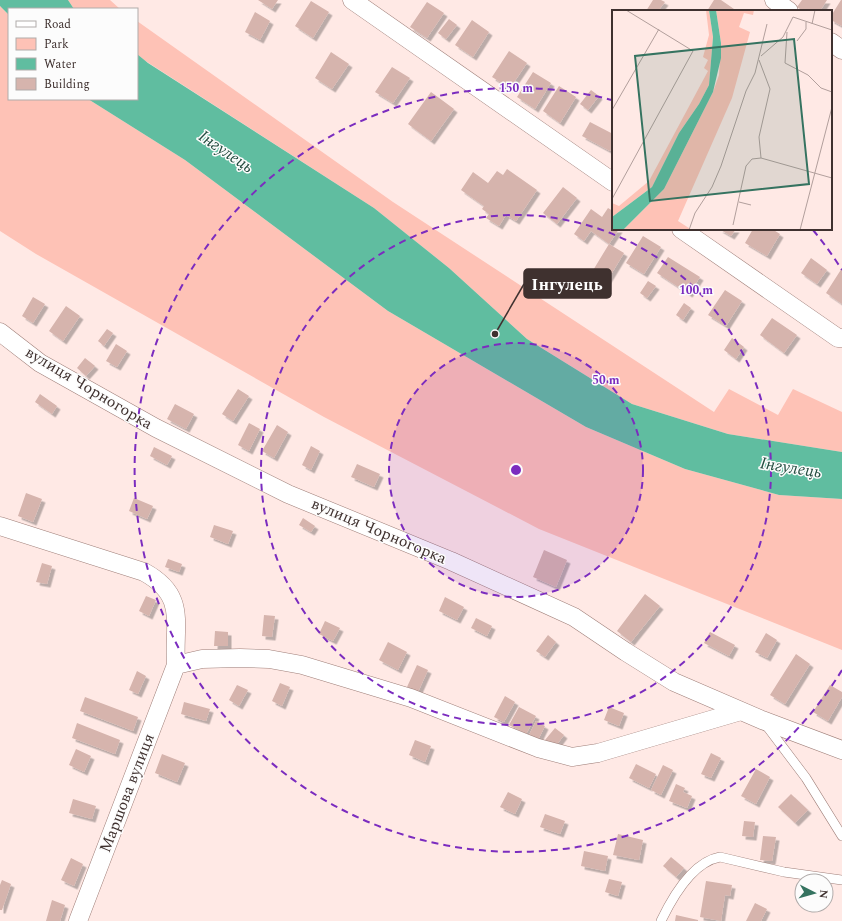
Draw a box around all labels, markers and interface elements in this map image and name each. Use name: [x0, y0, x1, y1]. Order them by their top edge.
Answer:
legend: [8, 8, 138, 100]
inset map: [612, 10, 832, 230]
text: Road: [44, 15, 71, 34]
text: Park: [44, 35, 69, 54]
text: Water: [44, 55, 76, 74]
text: Building: [44, 75, 90, 94]
text: 150 m: [499, 79, 533, 98]
water label: Інгулець: [193, 124, 259, 180]
callout: Інгулець: [524, 269, 611, 298]
text: Інгулець: [531, 272, 603, 298]
text: 100 m: [679, 281, 713, 300]
street label: вулиця Чорногорка: [21, 340, 157, 436]
text: 50 m: [592, 371, 620, 390]
water label: Інгулець: [758, 450, 824, 486]
centre of rings: [509, 463, 523, 477]
street label: вулиця Чорногорка: [308, 492, 451, 570]
street label: Маршова вулиця: [93, 730, 161, 856]
north arrow: [794, 873, 834, 913]
text: N: [815, 889, 832, 899]

